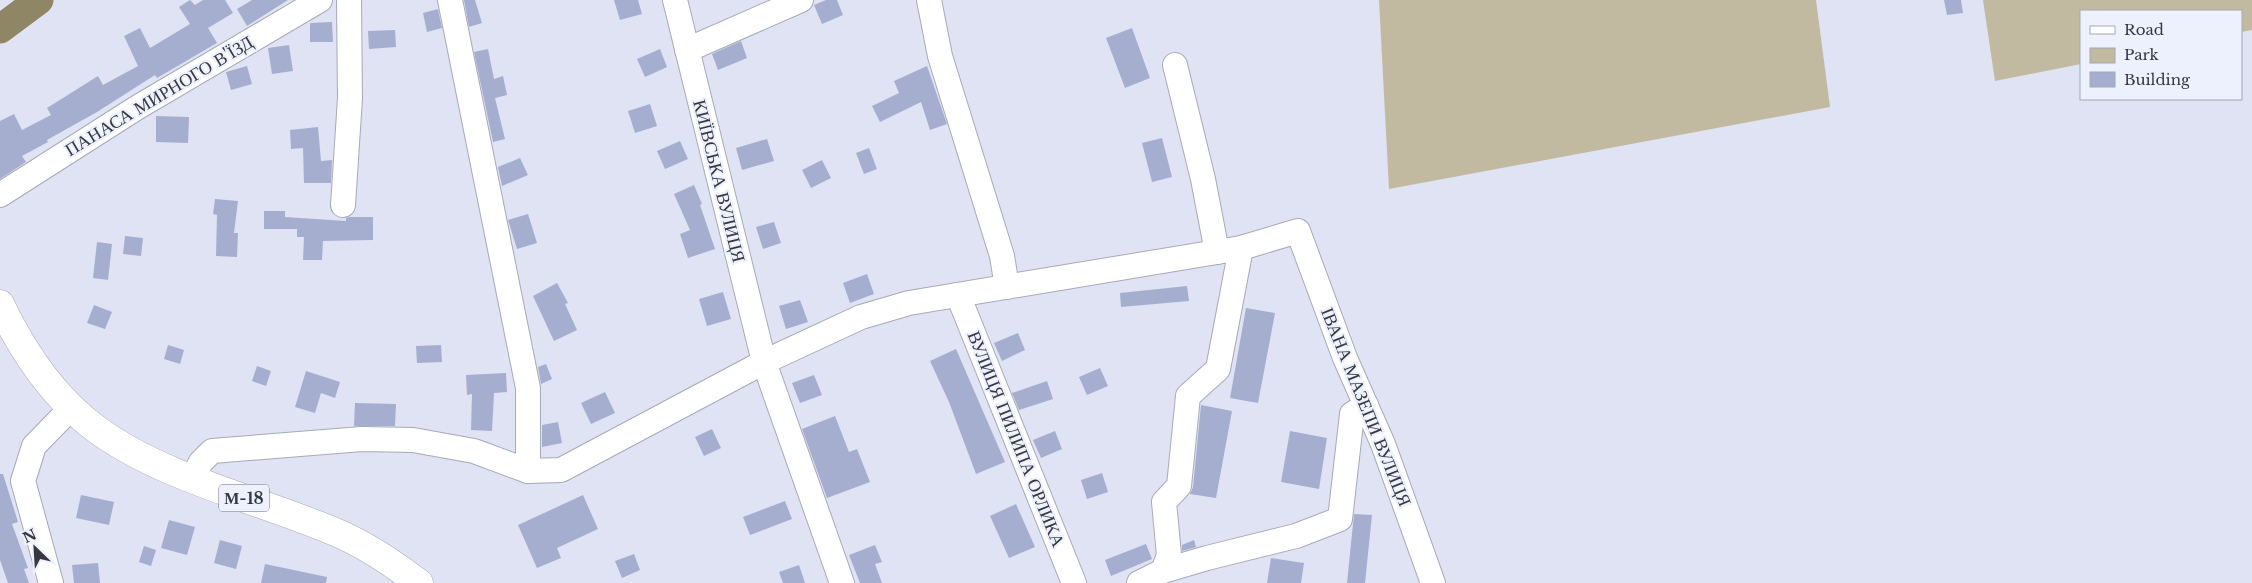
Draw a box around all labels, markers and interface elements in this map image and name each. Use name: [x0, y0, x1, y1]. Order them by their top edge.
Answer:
legend: [2080, 10, 2242, 100]
text: Road: [2124, 20, 2164, 39]
street label: ПАНАСА МИРНОГО В'ЇЗД: [61, 31, 257, 161]
text: Park: [2124, 45, 2160, 64]
text: Building: [2124, 70, 2191, 89]
street label: КИЇВСЬКА ВУЛИЦЯ: [688, 97, 750, 265]
street label: ІВАНА МАЗЕПИ ВУЛИЦЯ: [1316, 304, 1416, 510]
street label: ВУЛИЦЯ ПИЛИПА ОРЛИКА: [963, 328, 1069, 550]
road number: М-18: [219, 484, 269, 512]
north arrow: [10, 523, 60, 573]
text: N: [20, 525, 39, 547]

